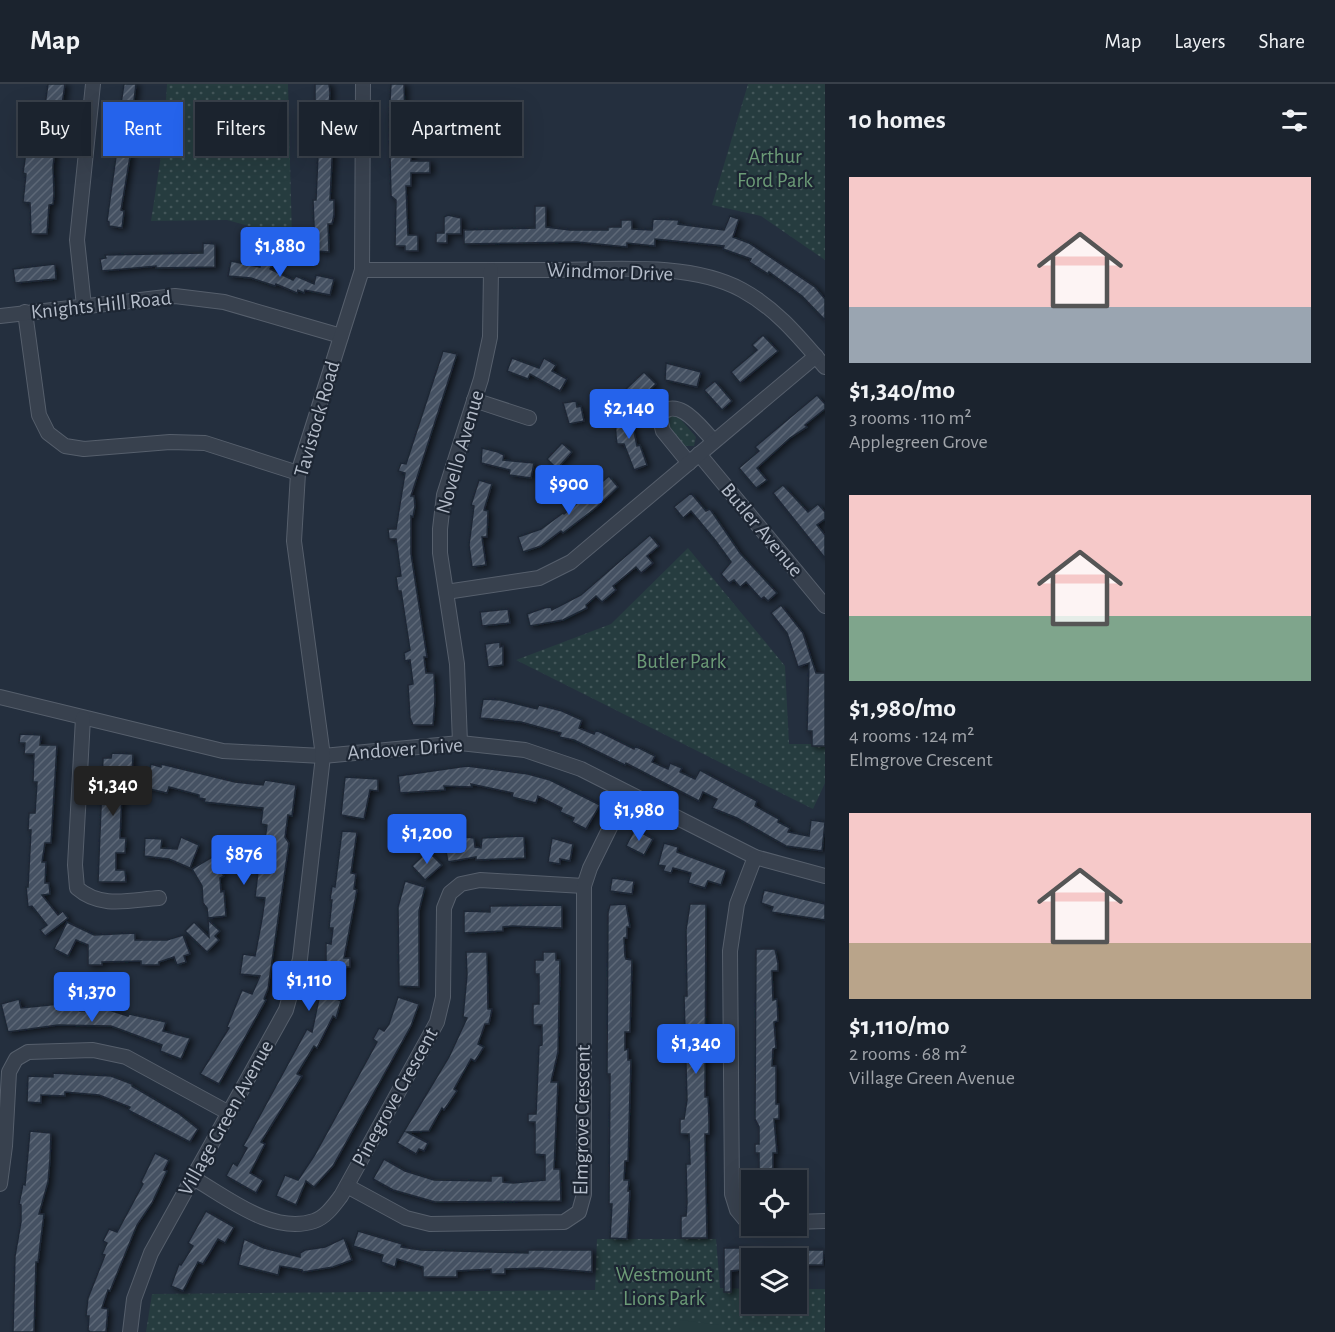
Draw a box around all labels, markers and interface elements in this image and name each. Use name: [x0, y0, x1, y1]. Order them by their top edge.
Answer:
text: Map: [30, 27, 80, 55]
text: Map: [1105, 31, 1141, 52]
text: Layers: [1174, 31, 1225, 52]
text: Share: [1258, 31, 1305, 52]
chip: Buy: [18, 102, 91, 156]
chip: Rent: [103, 102, 183, 156]
chip: Filters: [195, 102, 287, 156]
chip: New: [299, 102, 379, 156]
chip: Apartment: [391, 102, 522, 156]
icon: filters: [1278, 104, 1311, 137]
text: 10 homes: [849, 107, 946, 133]
park label: Arthur Ford Park: [737, 146, 813, 191]
icon: home: [1026, 216, 1134, 324]
pin: $1,880: [231, 227, 329, 278]
text: $1,880: [255, 236, 305, 256]
street label: Windmor Drive: [546, 259, 674, 285]
street label: Knights Hill Road: [30, 287, 172, 323]
street label: Tavistock Road: [290, 358, 344, 479]
text: $1,340/mo: [849, 377, 955, 403]
street label: Novello Avenue: [432, 388, 488, 516]
pin: $2,140: [580, 389, 678, 440]
text: $2,140: [604, 398, 654, 418]
text: 3 rooms · 110 m²: [849, 408, 972, 428]
text: Applegreen Grove: [849, 432, 988, 452]
pin: $900: [533, 465, 605, 516]
text: $900: [549, 474, 589, 494]
street label: Butler Avenue: [717, 479, 807, 581]
icon: home: [1026, 534, 1134, 642]
park label: Butler Park: [636, 651, 726, 672]
text: $1,980/mo: [849, 695, 956, 721]
text: 4 rooms · 124 m²: [849, 726, 974, 746]
street label: Andover Drive: [346, 734, 464, 764]
text: Elmgrove Crescent: [849, 750, 993, 770]
pin: $1,340: [64, 766, 162, 817]
text: $1,340: [88, 775, 138, 795]
pin: $1,980: [590, 791, 688, 842]
text: $1,980: [614, 800, 664, 820]
pin: $1,200: [378, 814, 476, 865]
text: $1,200: [401, 823, 453, 843]
pin: $876: [208, 835, 280, 886]
text: $876: [225, 844, 263, 864]
icon: home: [1026, 852, 1134, 960]
pin: $1,110: [260, 961, 358, 1012]
text: $1,110: [286, 970, 332, 990]
pin: $1,370: [43, 972, 141, 1023]
text: $1,370: [68, 981, 116, 1001]
text: $1,110/mo: [849, 1013, 950, 1039]
street label: Pinegrove Crescent: [348, 1024, 442, 1170]
pin: $1,340: [647, 1024, 745, 1075]
text: $1,340: [671, 1033, 721, 1053]
street label: Village Green Avenue: [175, 1037, 277, 1199]
street label: Elmgrove Crescent: [570, 1044, 594, 1196]
text: 2 rooms · 68 m²: [849, 1044, 967, 1064]
text: Village Green Avenue: [849, 1068, 1015, 1088]
map controls: [741, 1170, 807, 1314]
button: locate: [741, 1170, 807, 1236]
button: layers: [741, 1248, 807, 1314]
park label: Westmount Lions Park: [615, 1264, 713, 1309]

